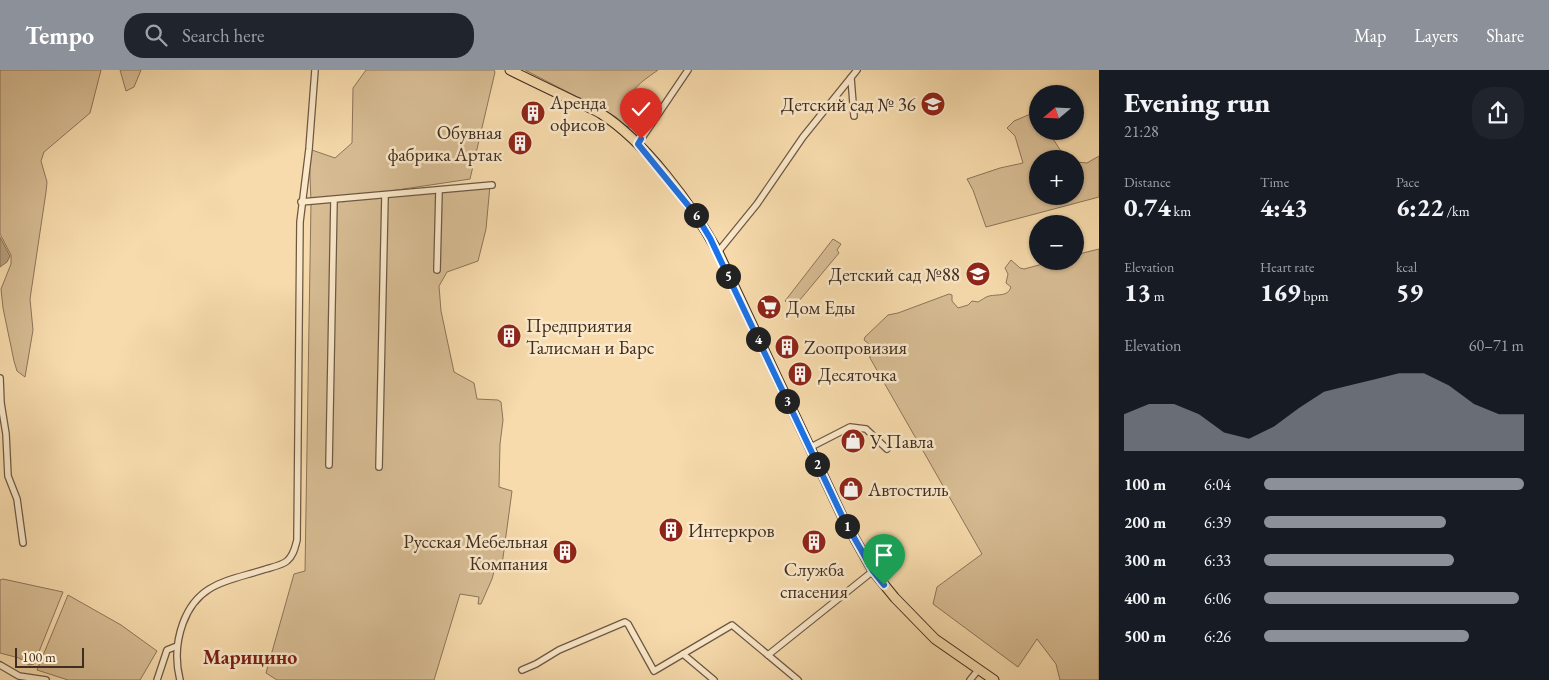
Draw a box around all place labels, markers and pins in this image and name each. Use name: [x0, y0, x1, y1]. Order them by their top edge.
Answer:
pin: [620, 88, 662, 139]
place label: Аренда офисов: [549, 90, 607, 137]
school or university icon: Детский сад № 36: [920, 91, 946, 117]
place label: Детский сад № 36: [781, 92, 916, 117]
building icon: Аренда офисов: [520, 100, 546, 126]
place label: Обувная фабрика Артак: [387, 120, 502, 167]
building icon: Обувная фабрика Артак: [507, 130, 533, 156]
pin: 6: [684, 202, 708, 228]
school or university icon: Детский сад №88: [965, 261, 991, 287]
place label: Детский сад №88: [829, 262, 960, 287]
pin: 5: [716, 264, 740, 288]
supermarket icon: Дом Еды: [756, 294, 782, 320]
place label: Дом Еды: [786, 295, 856, 320]
place label: Предприятия Талисман и Барс: [526, 313, 655, 360]
building icon: Предприятия Талисман и Барс: [496, 323, 522, 349]
pin: 4: [746, 326, 770, 352]
building icon: Zоопровизия: [774, 334, 800, 360]
place label: Zоопровизия: [804, 335, 907, 360]
building icon: Десяточка: [787, 361, 813, 387]
place label: Десяточка: [818, 362, 897, 387]
pin: 3: [774, 388, 800, 414]
shop icon: У Павла: [840, 428, 866, 454]
place label: У Павла: [869, 429, 934, 454]
pin: 2: [804, 452, 830, 476]
shop icon: Автостиль: [838, 476, 864, 502]
place label: Автостиль: [867, 477, 949, 502]
pin: 1: [834, 514, 860, 538]
building icon: Интеркров: [658, 517, 684, 543]
place label: Интеркров: [688, 518, 775, 543]
place label: Русская Мебельная Компания: [403, 529, 549, 576]
building icon: Служба спасения: [801, 529, 827, 555]
pin: [863, 534, 905, 585]
building icon: Русская Мебельная Компания: [552, 539, 578, 565]
place label: Служба спасения: [780, 557, 848, 604]

